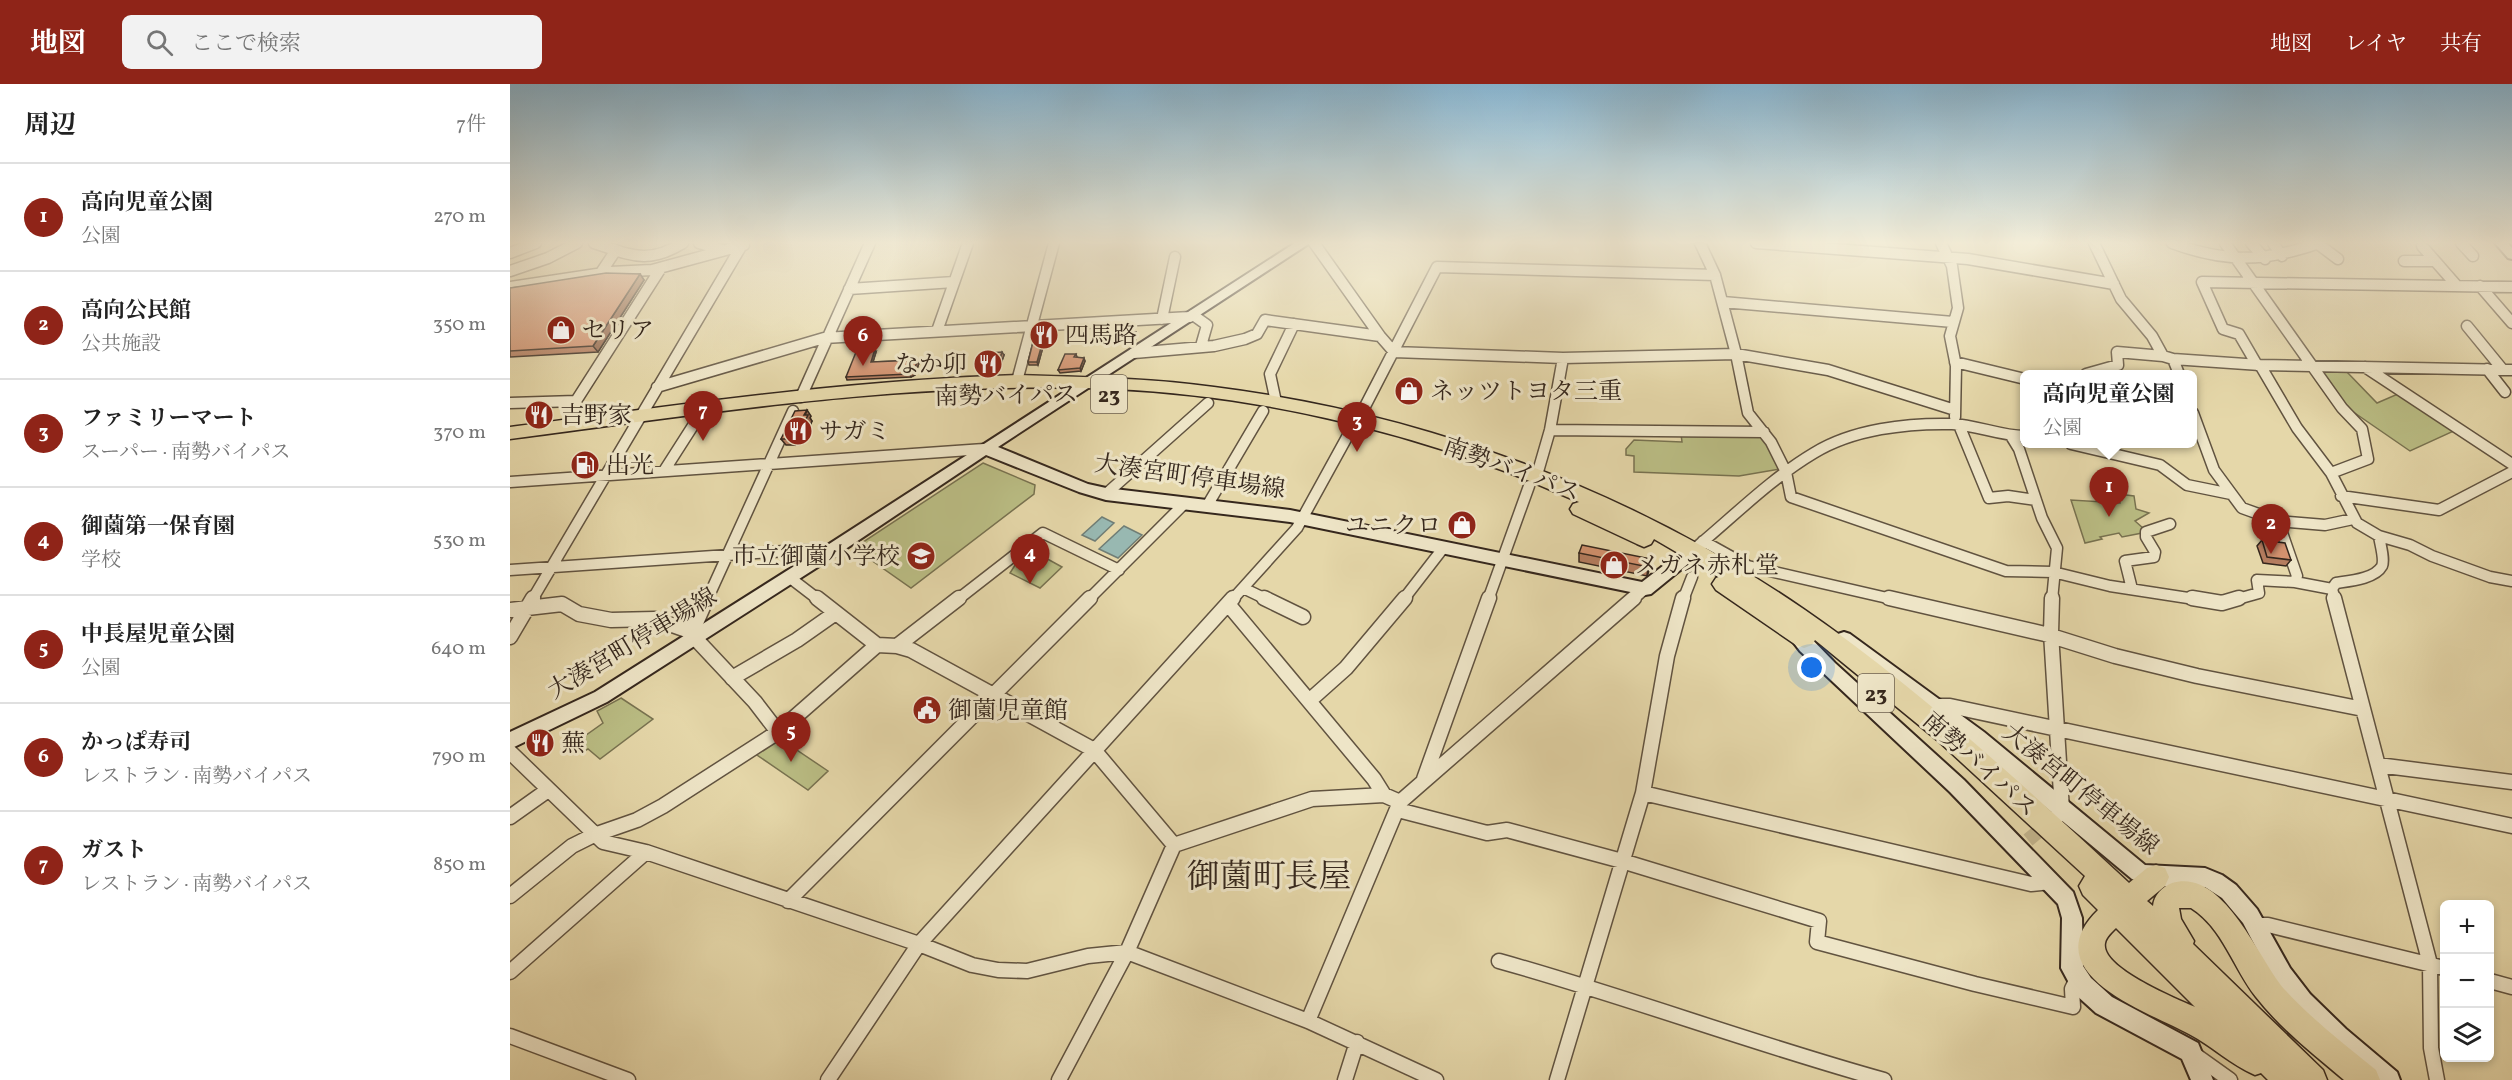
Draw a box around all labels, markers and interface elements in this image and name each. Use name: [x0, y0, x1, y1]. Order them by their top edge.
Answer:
search box: [122, 15, 542, 69]
text: 地図: [30, 25, 86, 64]
icon: search: [143, 26, 176, 59]
text: ここで検索: [191, 29, 301, 60]
text: 地図: [2270, 30, 2312, 59]
text: レイヤ: [2345, 30, 2407, 59]
text: 共有: [2440, 30, 2482, 59]
text: 周辺: [24, 108, 76, 144]
text: 7件: [456, 111, 486, 139]
text: 高向児童公園: [81, 188, 213, 219]
text: 1: [39, 203, 48, 231]
text: 270 m: [433, 203, 486, 231]
text: 公園: [81, 223, 121, 251]
text: 高向公民館: [81, 296, 191, 327]
text: 2: [38, 311, 49, 339]
text: 350 m: [433, 311, 486, 339]
shop icon: セリア: [545, 314, 577, 346]
place label: セリア: [582, 315, 654, 349]
pin: 6: [844, 316, 882, 366]
restaurant icon: 四馬路: [1028, 319, 1060, 351]
place label: 四馬路: [1065, 320, 1137, 354]
text: 公共施設: [81, 331, 161, 359]
restaurant icon: なか卯: [972, 348, 1004, 380]
place label: なか卯: [895, 349, 967, 383]
popup: [2020, 370, 2197, 448]
road number: 23: [1091, 375, 1127, 413]
shop icon: ネッツトヨタ三重: [1393, 375, 1425, 407]
place label: ネッツトヨタ三重: [1430, 376, 1622, 410]
street label: 南勢バイパス: [934, 379, 1078, 415]
text: 高向児童公園: [2042, 380, 2175, 411]
pin: 7: [684, 392, 722, 441]
restaurant icon: 吉野家: [523, 399, 555, 431]
place label: 吉野家: [560, 400, 632, 434]
pin: 3: [1338, 402, 1376, 452]
text: ファミリーマート: [81, 404, 257, 435]
restaurant icon: サガミ: [782, 415, 814, 447]
text: 公園: [2042, 415, 2082, 443]
place label: サガミ: [819, 416, 891, 450]
text: 3: [38, 419, 49, 447]
text: 370 m: [433, 419, 486, 447]
street label: 南勢バイパス: [1438, 430, 1585, 511]
text: スーパー · 南勢バイパス: [81, 439, 291, 467]
street label: 大湊宮町停車場線: [1092, 448, 1287, 508]
fuel station icon: 出光: [569, 449, 601, 481]
place label: 出光: [606, 450, 654, 484]
pin: 1: [2090, 468, 2128, 517]
pin: 2: [2252, 504, 2290, 554]
shop icon: ユニクロ: [1446, 509, 1478, 541]
place label: ユニクロ: [1345, 510, 1441, 544]
text: 御薗第一保育園: [81, 512, 235, 543]
text: 4: [37, 527, 50, 555]
text: 530 m: [433, 527, 486, 555]
pin: 4: [1010, 534, 1050, 584]
school or university icon: 市立御薗小学校: [905, 540, 937, 572]
place label: 市立御薗小学校: [732, 541, 900, 575]
text: 学校: [81, 547, 121, 575]
shop icon: メガネ赤札堂: [1598, 549, 1630, 581]
place label: メガネ赤札堂: [1635, 550, 1779, 584]
street label: 大湊宮町停車場線: [542, 581, 724, 709]
text: 中長屋児童公園: [81, 620, 235, 651]
text: 5: [39, 635, 48, 663]
text: 640 m: [431, 635, 486, 663]
your location: [1797, 653, 1826, 682]
text: 公園: [81, 655, 121, 683]
road number: 23: [1858, 674, 1894, 712]
public building icon: 御薗児童館: [911, 694, 943, 726]
place label: 御薗児童館: [948, 695, 1068, 729]
street label: 南勢バイパス: [1914, 705, 2043, 826]
pin: 5: [772, 712, 810, 762]
street label: 大湊宮町停車場線: [1994, 717, 2165, 864]
restaurant icon: 蕪: [524, 727, 556, 759]
text: かっぱ寿司: [81, 728, 191, 759]
place label: 蕪: [561, 728, 585, 762]
text: 6: [38, 743, 49, 771]
text: 790 m: [432, 743, 486, 771]
text: レストラン · 南勢バイパス: [81, 763, 312, 791]
text: ガスト: [81, 836, 147, 867]
text: 7: [39, 851, 48, 879]
text: 850 m: [433, 851, 486, 879]
district label: 御薗町長屋: [1187, 856, 1352, 902]
text: レストラン · 南勢バイパス: [81, 871, 312, 899]
map controls: [2440, 900, 2494, 1062]
button: +: [2440, 900, 2494, 954]
button: −: [2440, 954, 2494, 1008]
button: layers: [2440, 1008, 2494, 1062]

